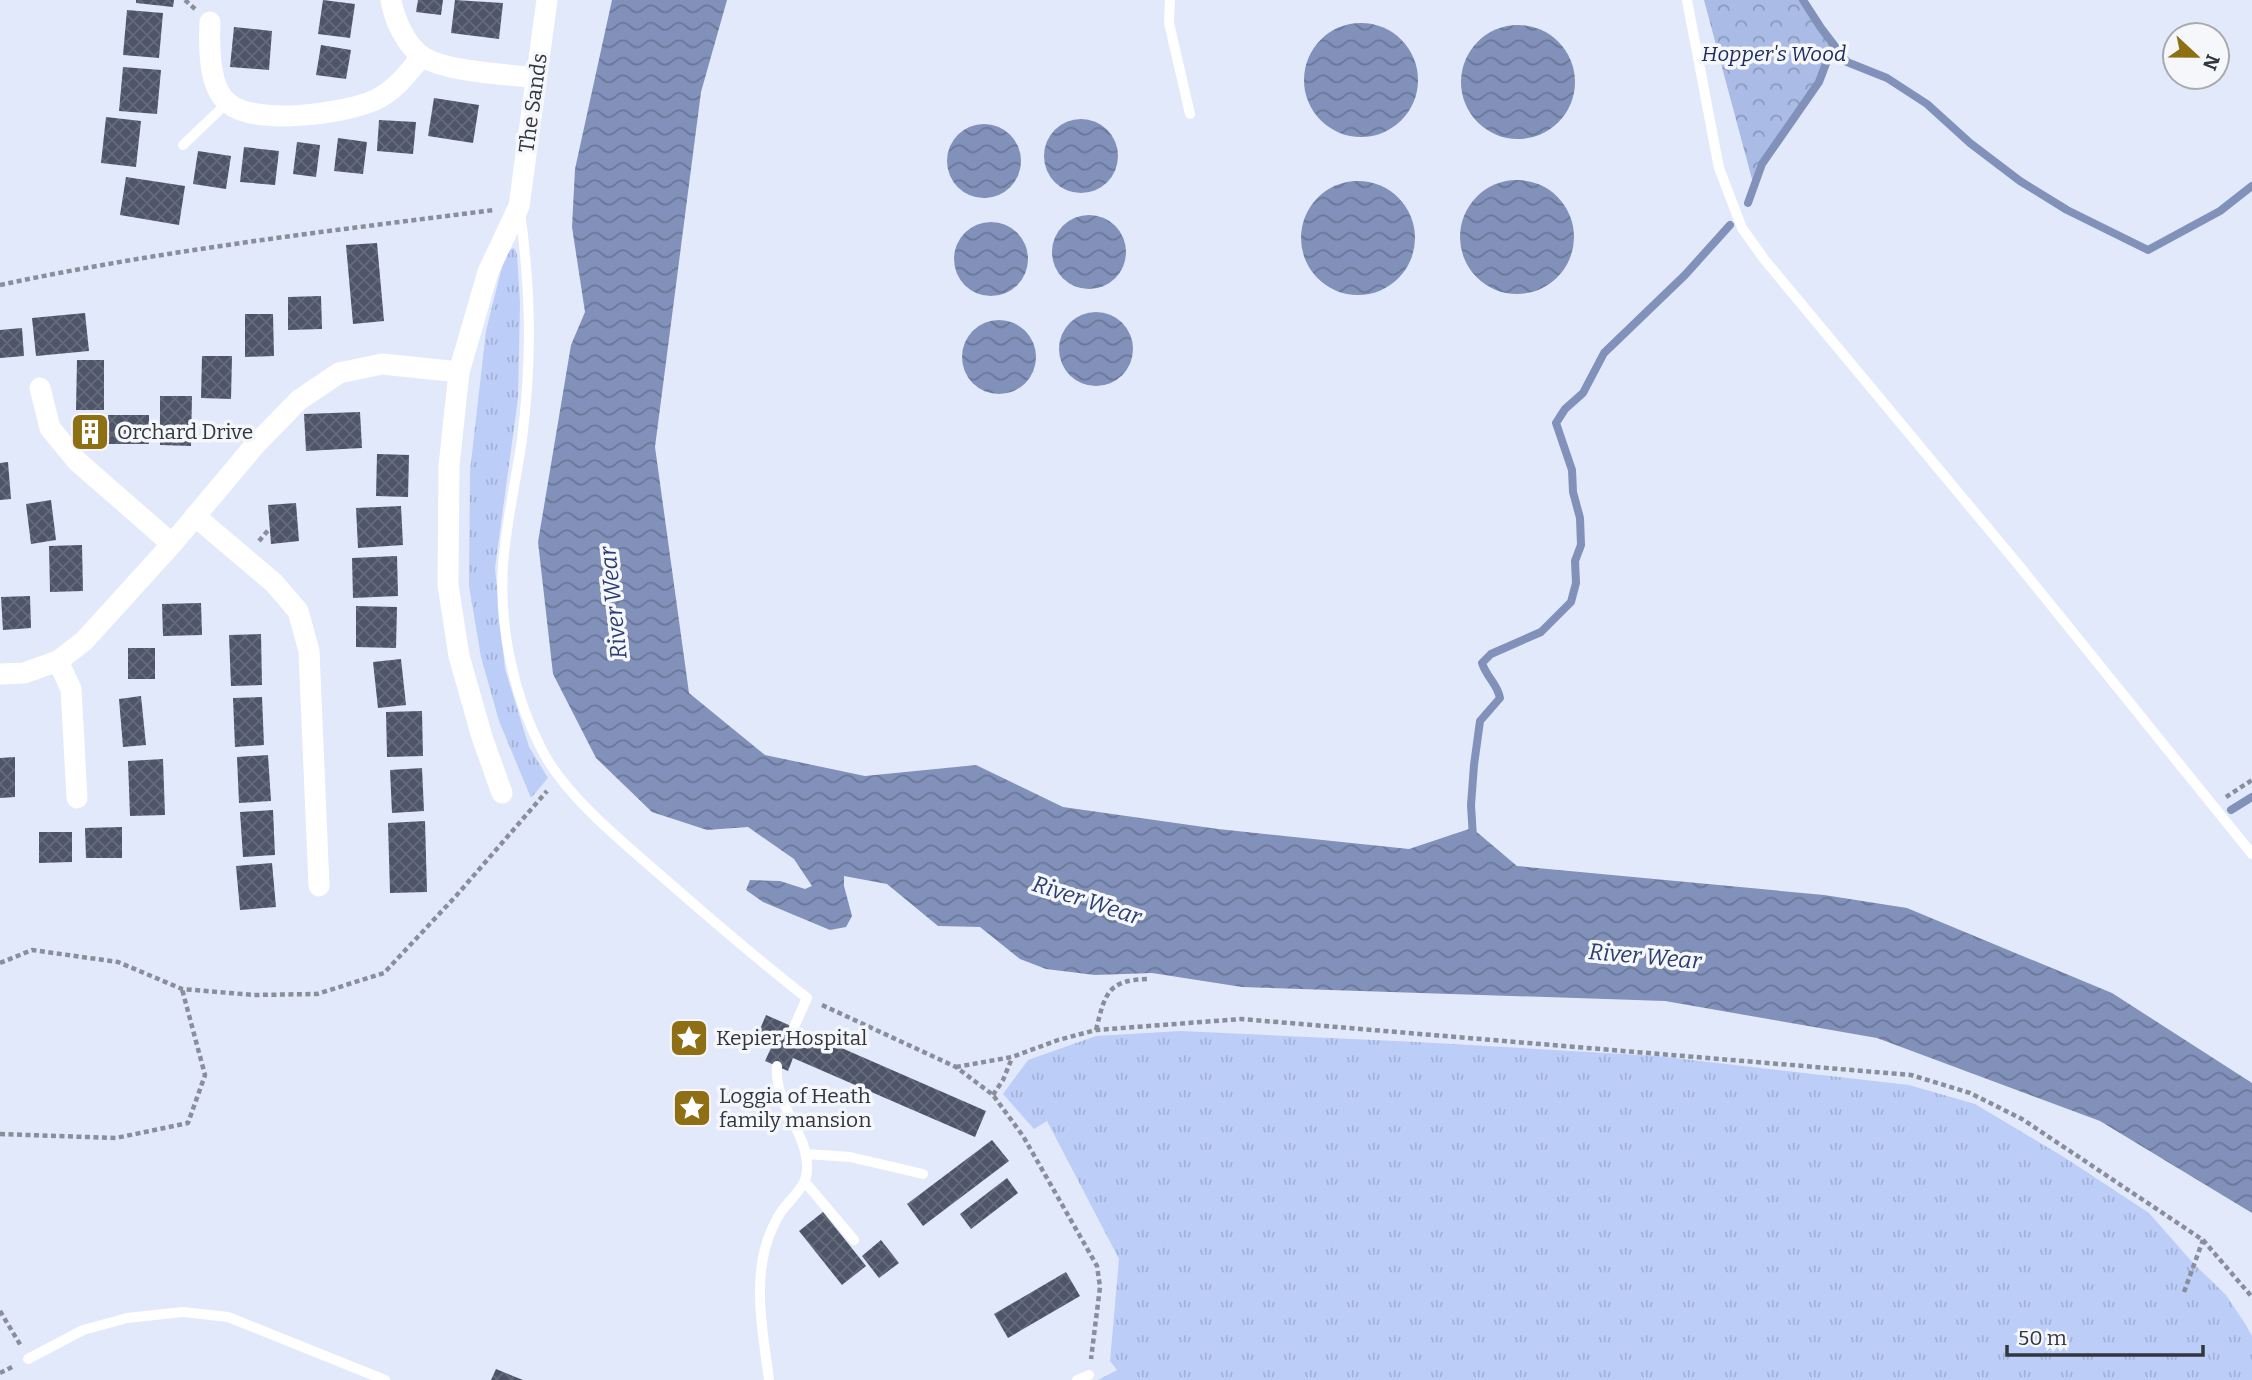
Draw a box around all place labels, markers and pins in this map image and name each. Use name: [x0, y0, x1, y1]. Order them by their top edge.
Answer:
building icon: Orchard Drive: [69, 411, 111, 453]
place label: Orchard Drive: [117, 419, 253, 445]
place icon: Kepier Hospital: [668, 1017, 710, 1059]
place label: Kepier Hospital: [716, 1025, 867, 1051]
place label: Loggia of Heath family mansion: [719, 1083, 871, 1133]
place icon: Loggia of Heath family mansion: [671, 1087, 713, 1129]

